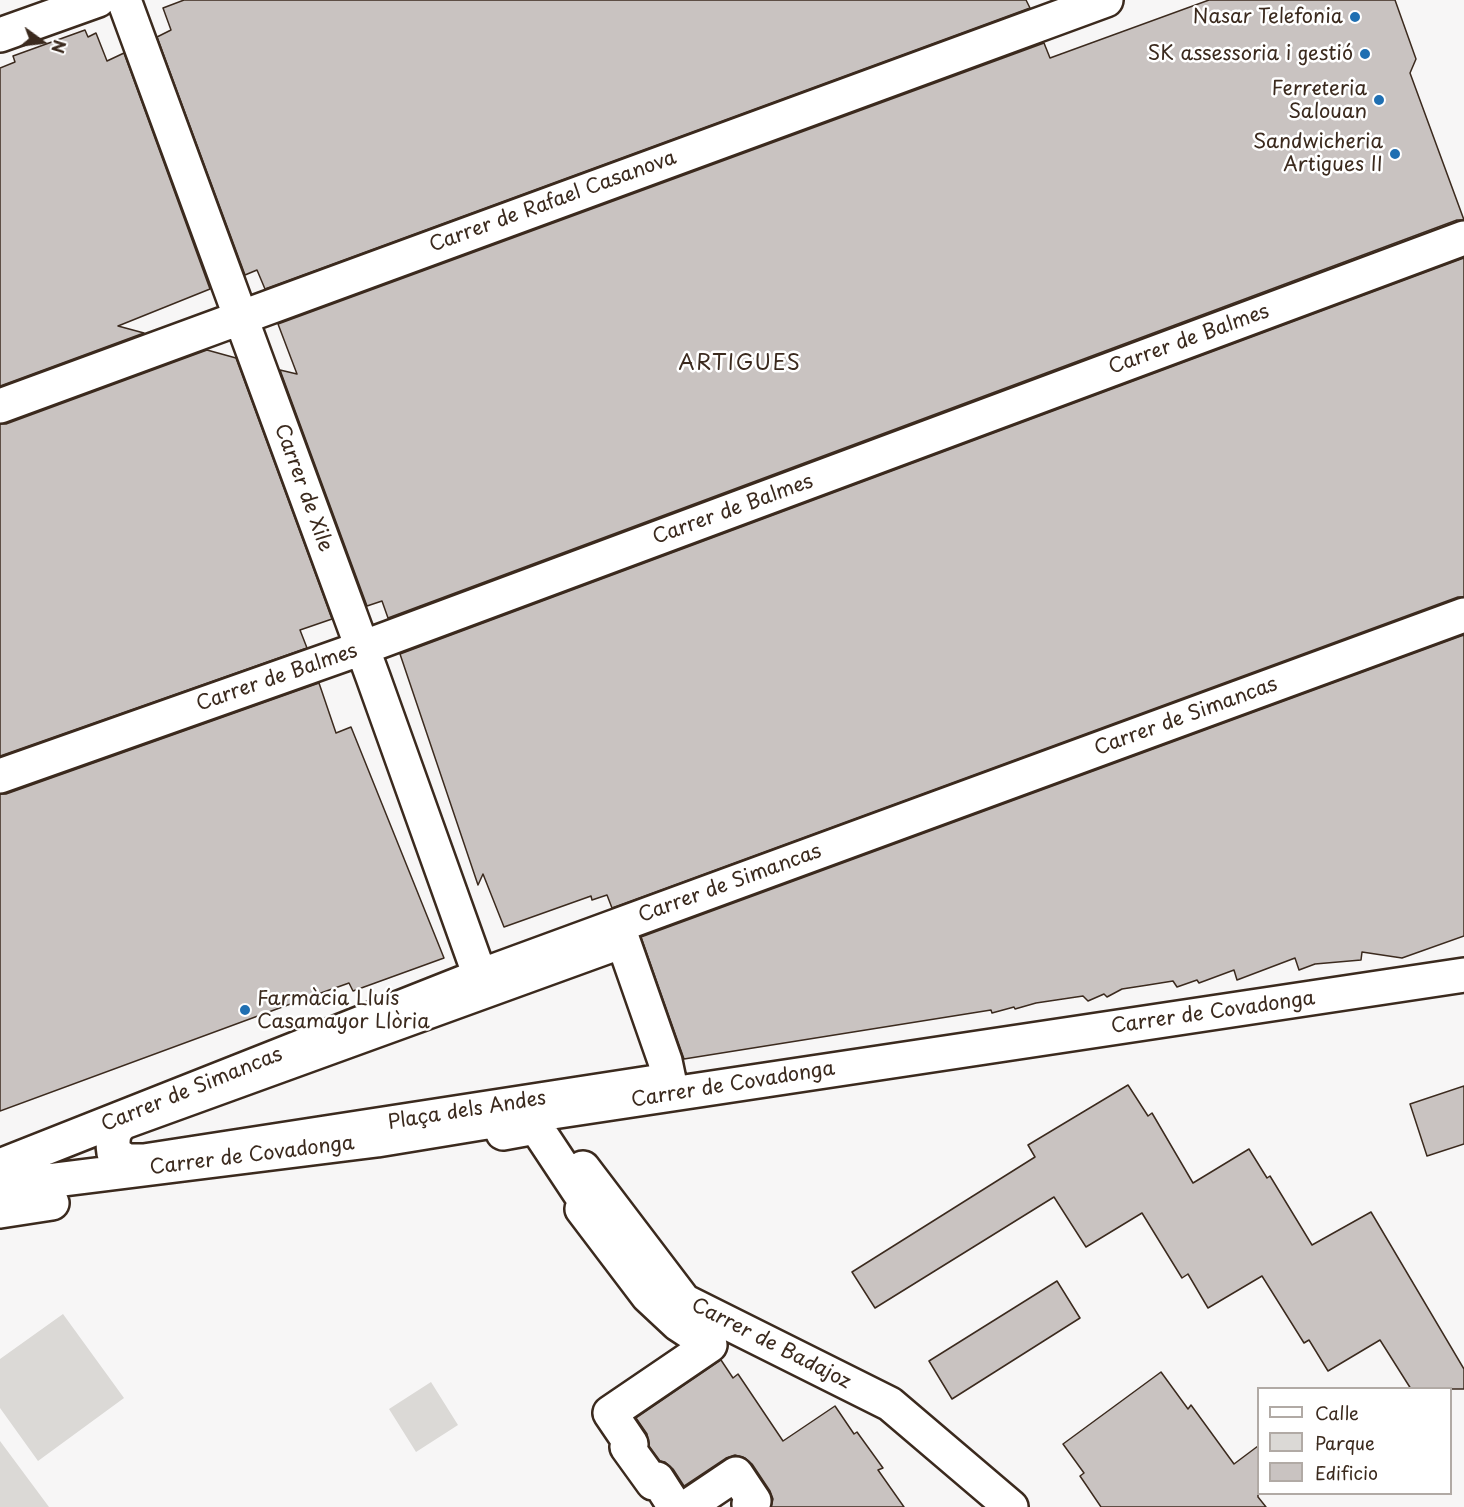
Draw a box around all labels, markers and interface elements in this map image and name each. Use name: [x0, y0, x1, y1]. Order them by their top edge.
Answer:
place label: Nasar Telefonia: [1193, 5, 1343, 29]
marker: Nasar Telefonia: [1348, 10, 1362, 24]
north arrow: [12, 12, 72, 72]
text: N: [46, 37, 73, 56]
place label: SK assessoria i gestió: [1148, 42, 1353, 66]
marker: SK assessoria i gestió: [1358, 47, 1372, 61]
place label: Ferreteria Salouan: [1272, 77, 1367, 124]
marker: Ferreteria Salouan: [1372, 93, 1386, 107]
place label: Sandwicheria Artigues II: [1253, 130, 1383, 177]
street label: Carrer de Rafael Casanova: [426, 146, 680, 258]
marker: Sandwicheria Artigues II: [1388, 147, 1402, 161]
street label: Carrer de Balmes: [1106, 300, 1272, 380]
district label: ARTIGUES: [681, 351, 799, 377]
street label: Carrer de Xile: [269, 421, 337, 555]
street label: Carrer de Balmes: [650, 470, 816, 550]
street label: Carrer de Balmes: [193, 639, 361, 717]
street label: Carrer de Simancas: [1091, 673, 1281, 761]
street label: Carrer de Simancas: [635, 840, 825, 928]
place label: Farmàcia Lluís Casamayor Llòria: [257, 987, 430, 1034]
street label: Carrer de Covadonga: [1109, 987, 1317, 1039]
marker: Farmàcia Lluís Casamayor Llòria: [238, 1003, 252, 1017]
street label: Carrer de Simancas: [98, 1043, 286, 1137]
street label: Carrer de Covadonga: [630, 1057, 836, 1113]
street label: Plaça dels Andes: [386, 1087, 548, 1135]
street label: Carrer de Covadonga: [148, 1132, 356, 1180]
street label: Carrer de Badajoz: [687, 1293, 855, 1395]
legend: [1257, 1387, 1452, 1495]
text: Calle: [1315, 1399, 1359, 1426]
text: Parque: [1315, 1429, 1375, 1456]
text: Edificio: [1315, 1459, 1378, 1486]

